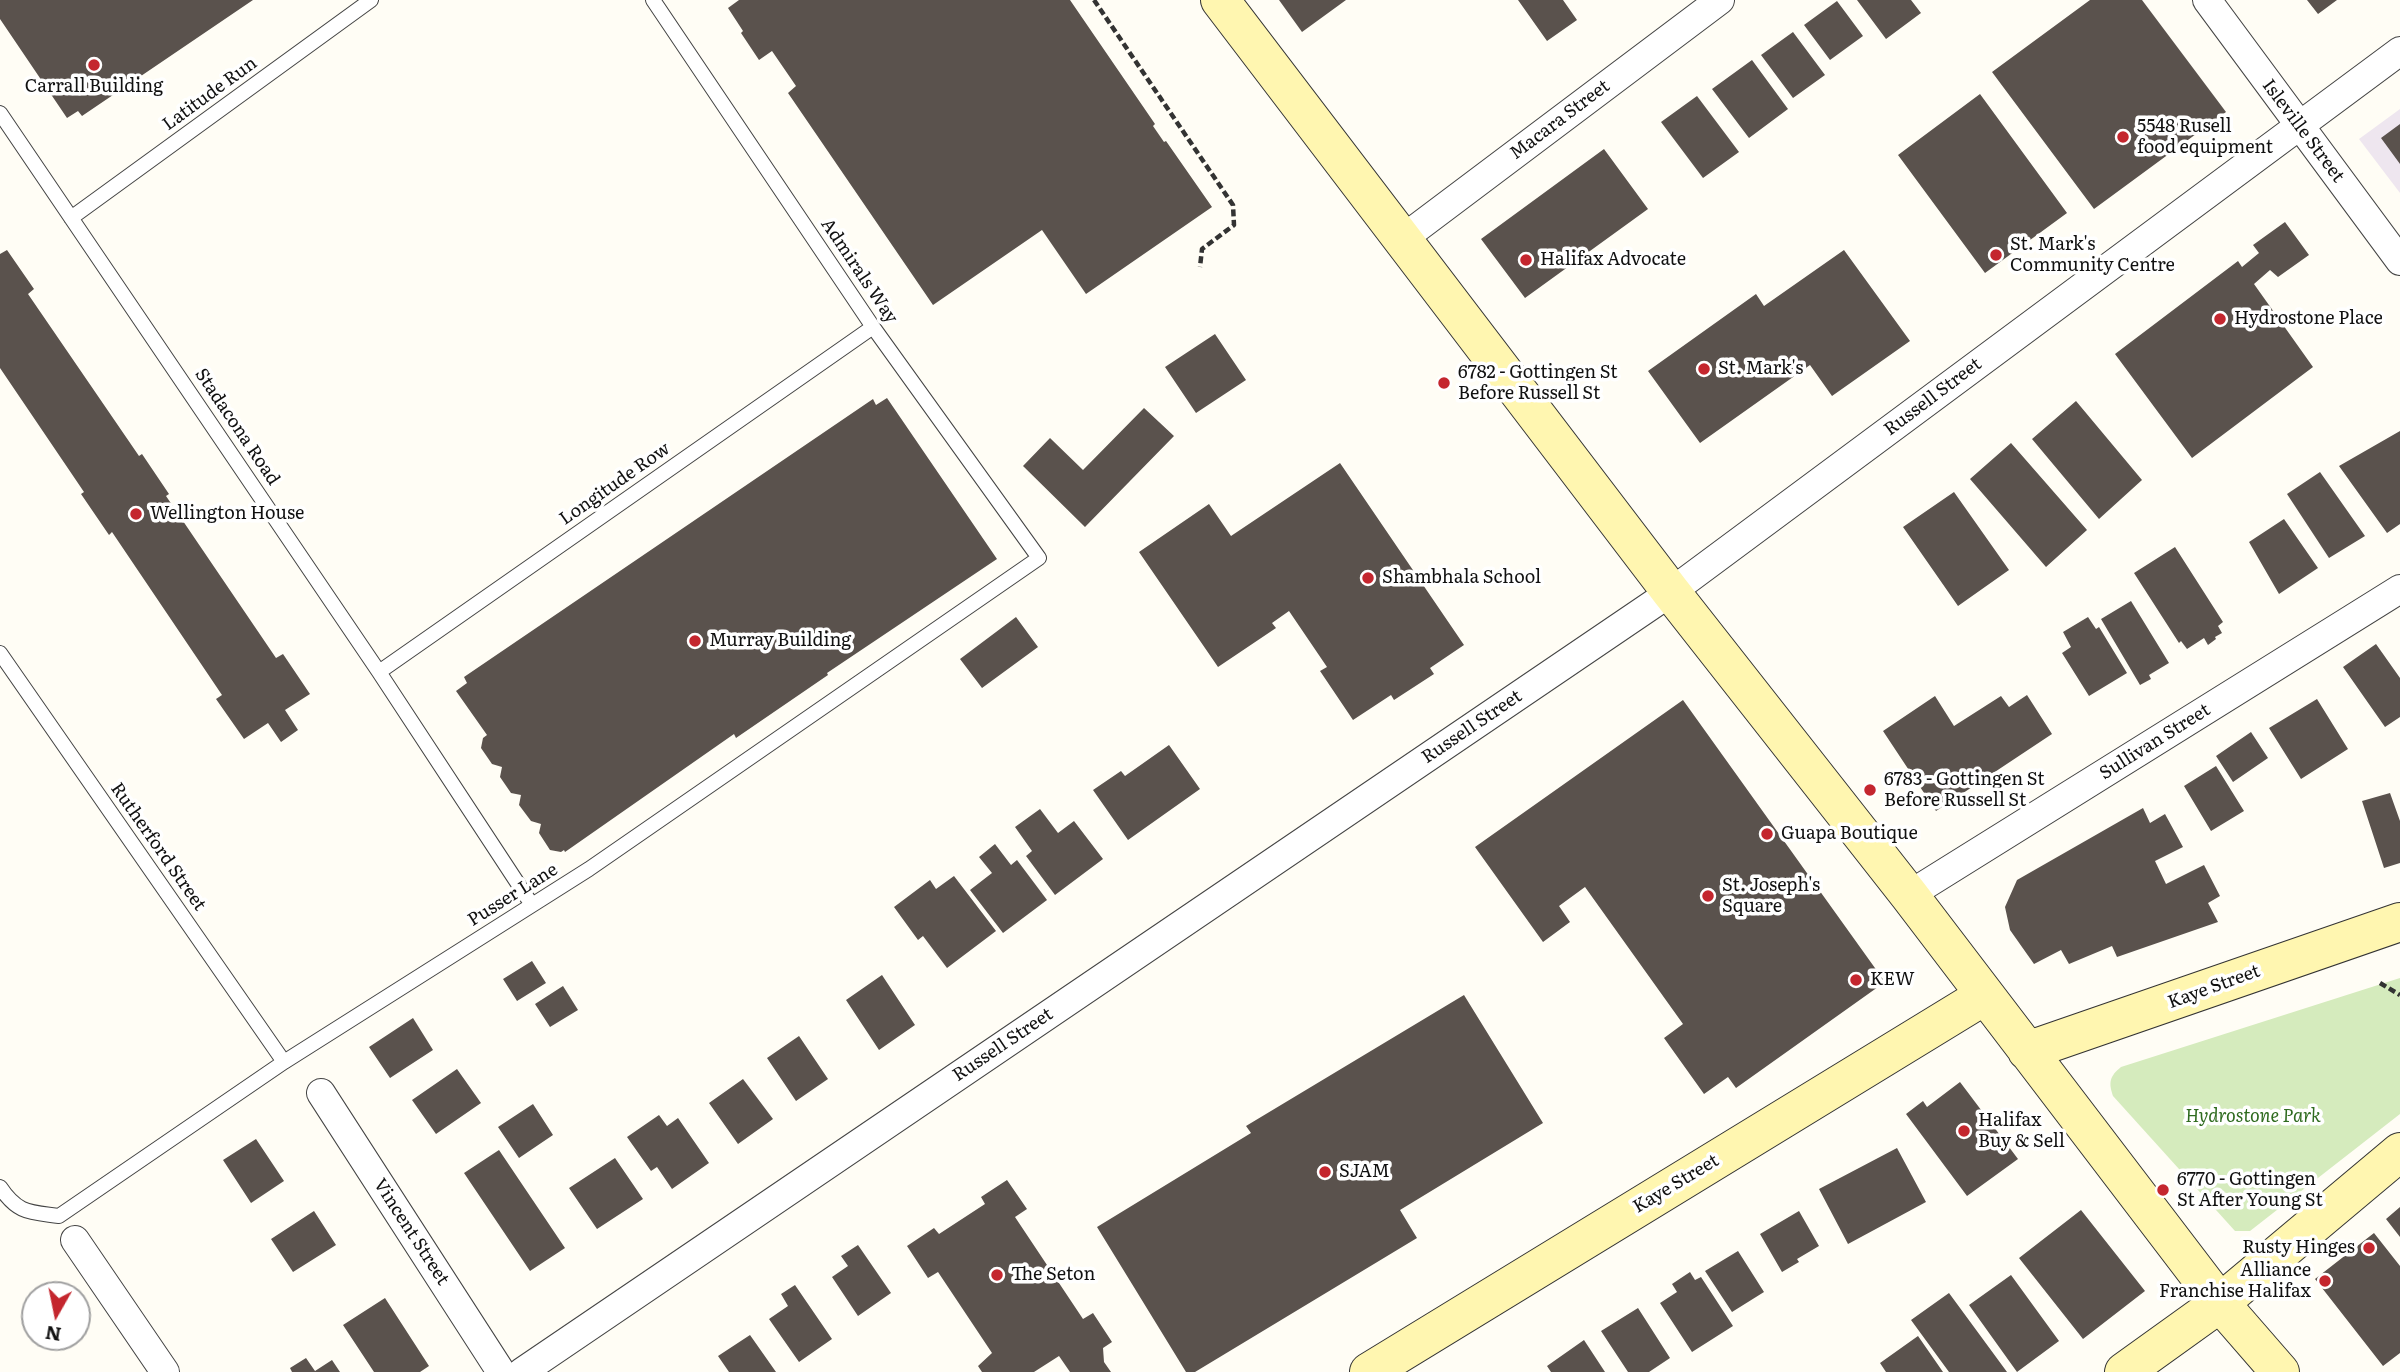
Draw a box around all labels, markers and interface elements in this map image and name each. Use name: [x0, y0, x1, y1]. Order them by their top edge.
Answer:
street label: Latitude Run: [159, 53, 261, 135]
marker: Carrall Building: [86, 57, 102, 73]
street label: Isleville Street: [2257, 75, 2349, 187]
place label: Carrall Building: [25, 76, 163, 98]
street label: Macara Street: [1506, 76, 1614, 164]
place label: 5548 Rusell food equipment: [2137, 116, 2273, 158]
marker: 5548 Rusell food equipment: [2115, 129, 2131, 145]
street label: Admirals Way: [816, 214, 902, 328]
place label: St. Mark's Community Centre: [2010, 234, 2175, 276]
marker: St. Mark's Community Centre: [1988, 247, 2004, 263]
place label: Halifax Advocate: [1540, 249, 1686, 271]
marker: Halifax Advocate: [1518, 252, 1534, 268]
place label: Hydrostone Place: [2234, 308, 2383, 330]
marker: Hydrostone Place: [2212, 311, 2228, 327]
street label: Russell Street: [1880, 353, 1986, 441]
place label: St. Mark's: [1718, 358, 1803, 380]
marker: St. Mark's: [1696, 361, 1712, 377]
place label: 6782 - Gottingen St Before Russell St: [1458, 362, 1618, 404]
street label: Stadacona Road: [190, 365, 284, 489]
marker: 6782 - Gottingen St Before Russell St: [1436, 375, 1452, 391]
street label: Longitude Row: [556, 438, 674, 530]
place label: Wellington House: [150, 503, 304, 525]
marker: Wellington House: [128, 506, 144, 522]
place label: Shambhala School: [1382, 567, 1541, 589]
marker: Shambhala School: [1360, 570, 1376, 586]
place label: Murray Building: [709, 630, 851, 652]
marker: Murray Building: [687, 633, 703, 649]
street label: Russell Street: [1418, 686, 1526, 768]
street label: Sullivan Street: [2096, 699, 2214, 785]
place label: 6783 - Gottingen St Before Russell St: [1884, 769, 2045, 812]
street label: Rutherford Street: [106, 779, 210, 915]
marker: 6783 - Gottingen St Before Russell St: [1862, 782, 1878, 798]
place label: Guapa Boutique: [1781, 823, 1918, 845]
marker: Guapa Boutique: [1759, 826, 1775, 842]
street label: Pusser Lane: [464, 859, 562, 931]
place label: St. Joseph's Square: [1722, 875, 1820, 917]
marker: St. Joseph's Square: [1700, 888, 1716, 904]
street label: Kaye Street: [2165, 960, 2263, 1014]
place label: KEW: [1870, 969, 1915, 991]
marker: KEW: [1848, 972, 1864, 988]
street label: Russell Street: [949, 1004, 1057, 1086]
park label: Hydrostone Park: [2185, 1106, 2321, 1128]
place label: Halifax Buy & Sell: [1978, 1110, 2065, 1152]
marker: Halifax Buy & Sell: [1956, 1123, 1972, 1139]
street label: Kaye Street: [1629, 1150, 1723, 1218]
place label: SJAM: [1339, 1161, 1390, 1183]
marker: SJAM: [1317, 1164, 1333, 1180]
place label: 6770 - Gottingen St After Young St: [2177, 1169, 2323, 1212]
street label: Vincent Street: [369, 1175, 453, 1289]
marker: 6770 - Gottingen St After Young St: [2155, 1182, 2171, 1198]
place label: Rusty Hinges: [2242, 1237, 2355, 1259]
marker: Rusty Hinges: [2361, 1240, 2377, 1256]
place label: Alliance Franchise Halifax: [2159, 1260, 2311, 1302]
place label: The Seton: [1011, 1264, 1095, 1286]
marker: The Seton: [989, 1267, 1005, 1283]
marker: Alliance Franchise Halifax: [2317, 1273, 2333, 1289]
north arrow: [21, 1281, 91, 1351]
text: N: [43, 1320, 63, 1350]

